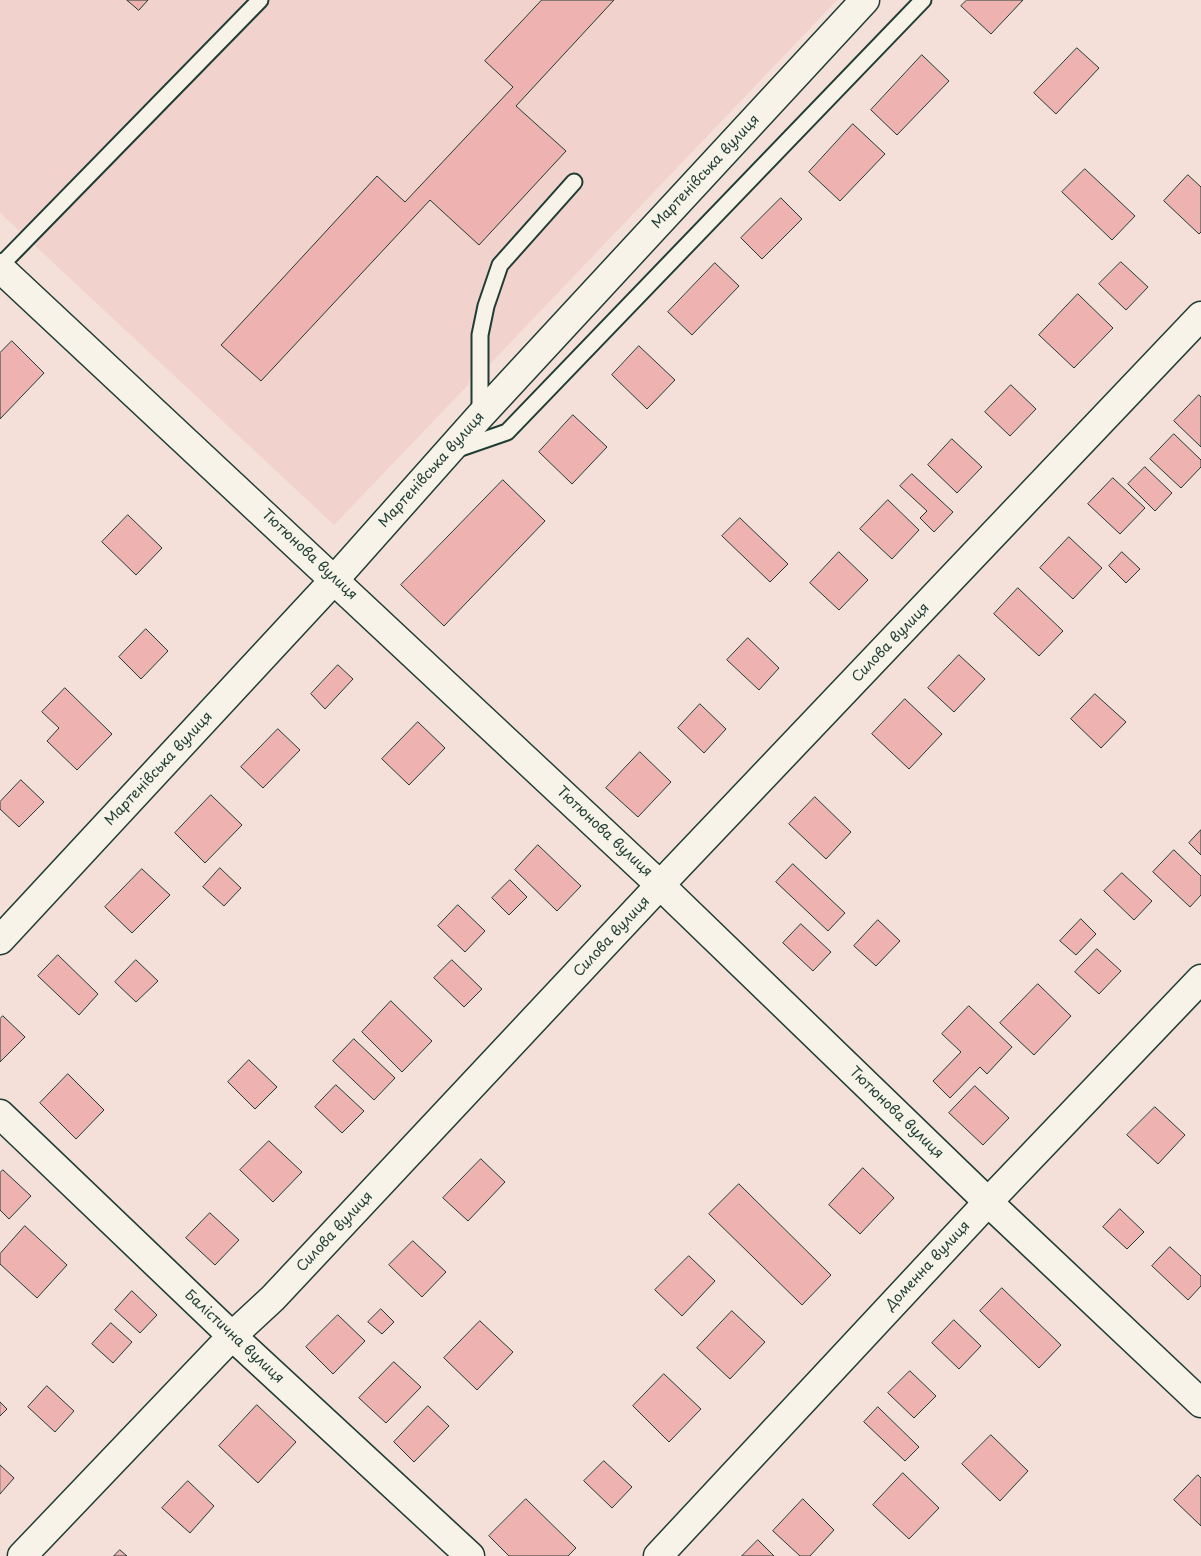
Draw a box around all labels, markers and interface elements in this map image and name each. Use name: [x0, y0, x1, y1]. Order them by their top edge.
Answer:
street label: Мартенівська вулиця: [649, 112, 763, 232]
street label: Мартенівська вулиця: [376, 409, 488, 531]
street label: Тютюнова вулиця: [258, 506, 360, 604]
street label: Силова вулиця: [849, 600, 933, 686]
street label: Мартенівська вулиця: [102, 709, 216, 829]
street label: Тютюнова вулиця: [553, 783, 655, 881]
street label: Силова вулиця: [571, 893, 653, 981]
street label: Тютюнова вулиця: [845, 1064, 947, 1162]
street label: Силова вулиця: [294, 1188, 376, 1276]
street label: Доменна вулиця: [882, 1218, 974, 1314]
street label: Балістична вулиця: [181, 1287, 287, 1387]

